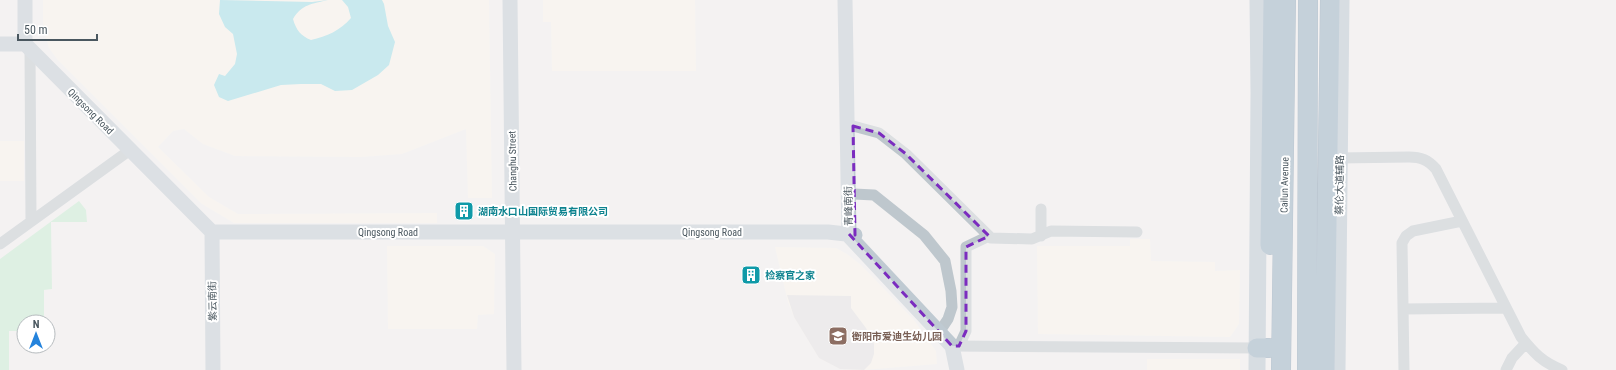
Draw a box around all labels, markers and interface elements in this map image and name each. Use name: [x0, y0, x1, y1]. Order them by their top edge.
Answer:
scale bar: [18, 16, 97, 42]
text: 50 m: [24, 23, 48, 37]
street label: Qingsong Road: [66, 86, 116, 136]
street label: Changhu Street: [506, 131, 519, 191]
street label: 蔡伦大道辅路: [1333, 155, 1346, 215]
street label: Cailun Avenue: [1279, 157, 1290, 213]
street label: 青峰南街: [843, 186, 854, 226]
building icon: 湖南水口山国际贸易有限公司: [453, 200, 475, 222]
place label: 湖南水口山国际贸易有限公司: [478, 206, 608, 217]
street label: Qingsong Road: [358, 227, 418, 238]
street label: Qingsong Road: [682, 227, 742, 238]
building icon: 检察官之家: [740, 264, 762, 286]
place label: 检察官之家: [765, 269, 815, 281]
street label: 紫云南街: [207, 281, 218, 321]
north arrow: [16, 314, 56, 354]
text: N: [33, 318, 40, 331]
school or university icon: 衡阳市爱迪生幼儿园: [827, 325, 849, 347]
place label: 衡阳市爱迪生幼儿园: [851, 330, 942, 342]

